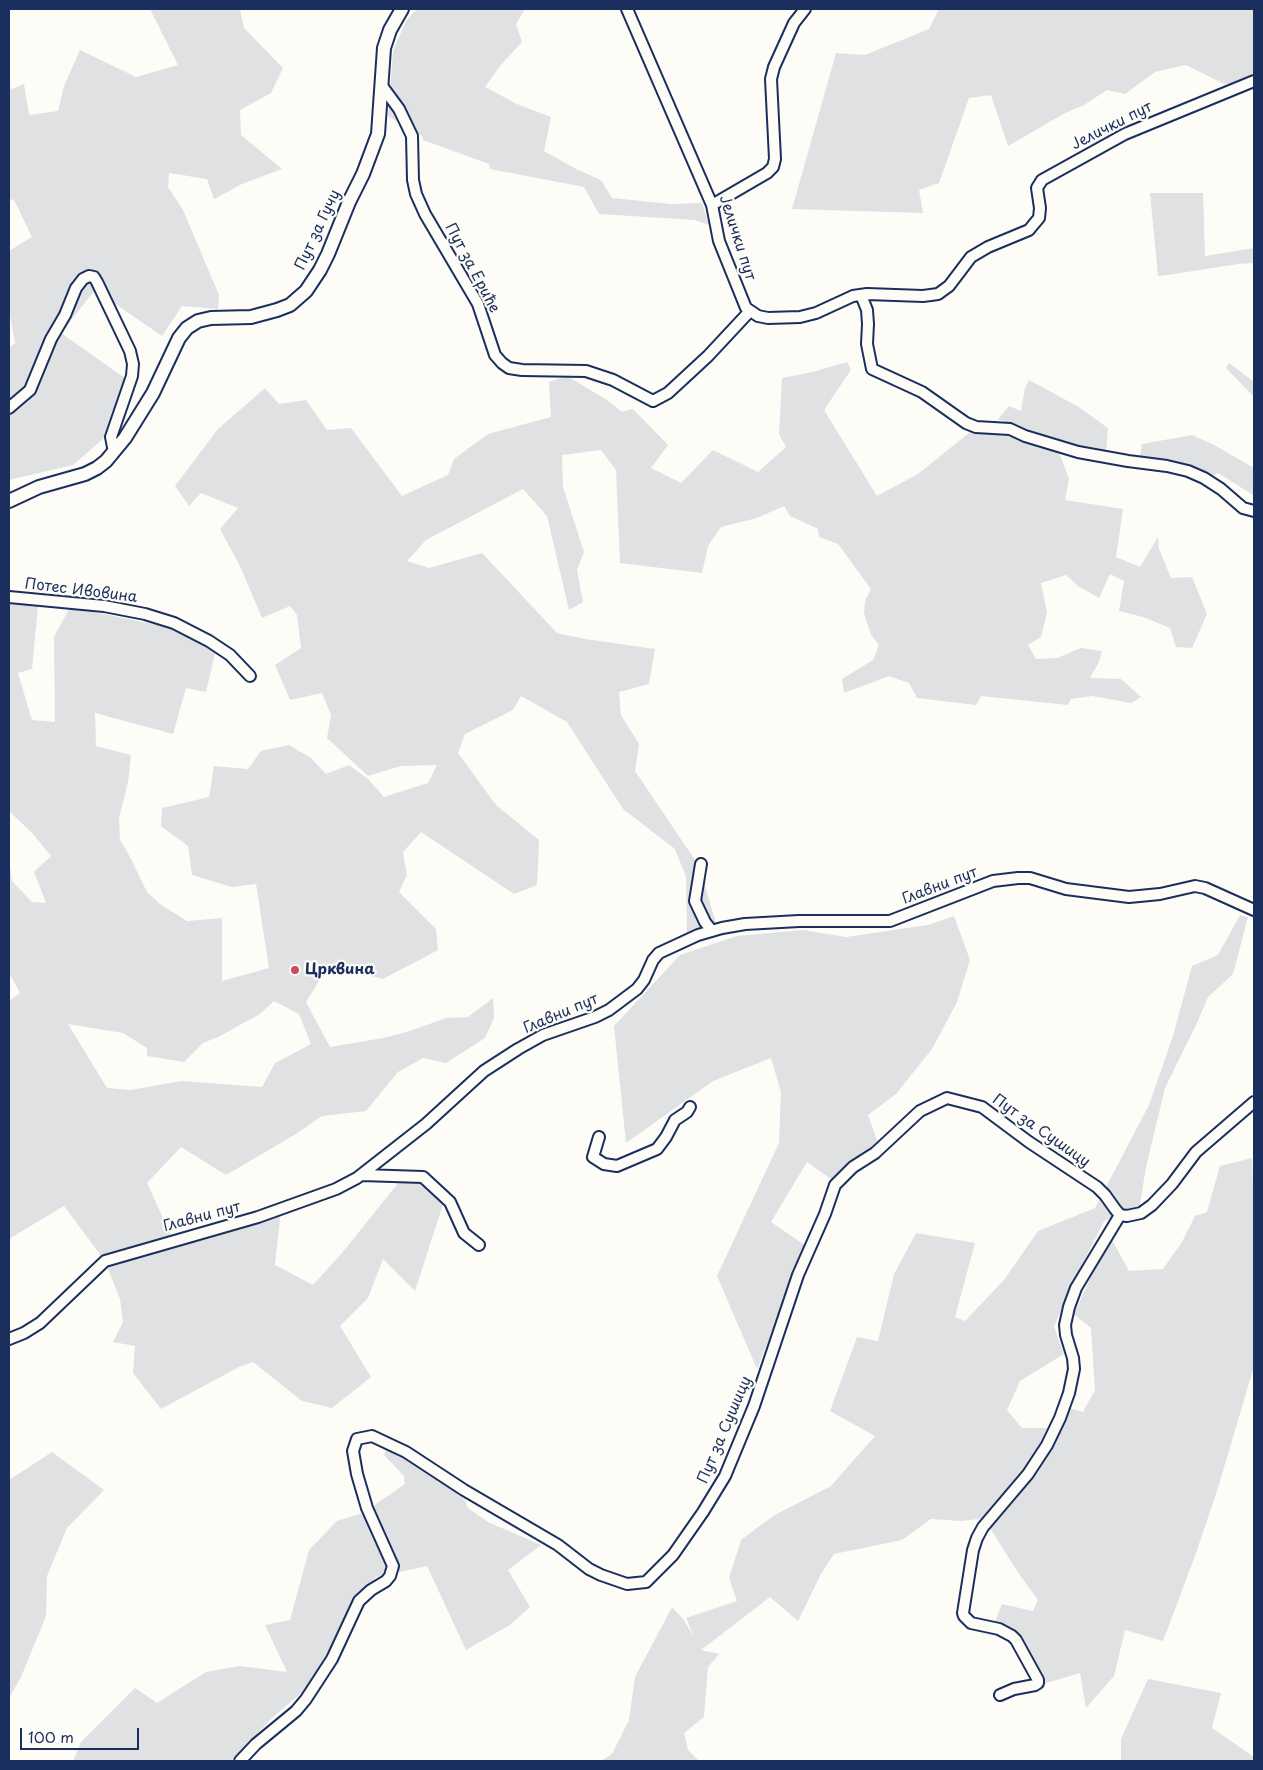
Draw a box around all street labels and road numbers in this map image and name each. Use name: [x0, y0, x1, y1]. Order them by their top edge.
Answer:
street label: Јелички пут: [1069, 98, 1155, 154]
street label: Пут за Гучу: [292, 187, 344, 273]
street label: Јелички пут: [715, 193, 759, 283]
street label: Пут за Ериће: [441, 220, 503, 316]
street label: Потес Ивовина: [24, 575, 138, 607]
street label: Главни пут: [900, 863, 980, 909]
street label: Главни пут: [521, 990, 601, 1038]
street label: Пут за Сушицу: [989, 1091, 1093, 1171]
street label: Главни пут: [161, 1198, 243, 1236]
street label: Пут за Сушицу: [694, 1374, 756, 1486]

